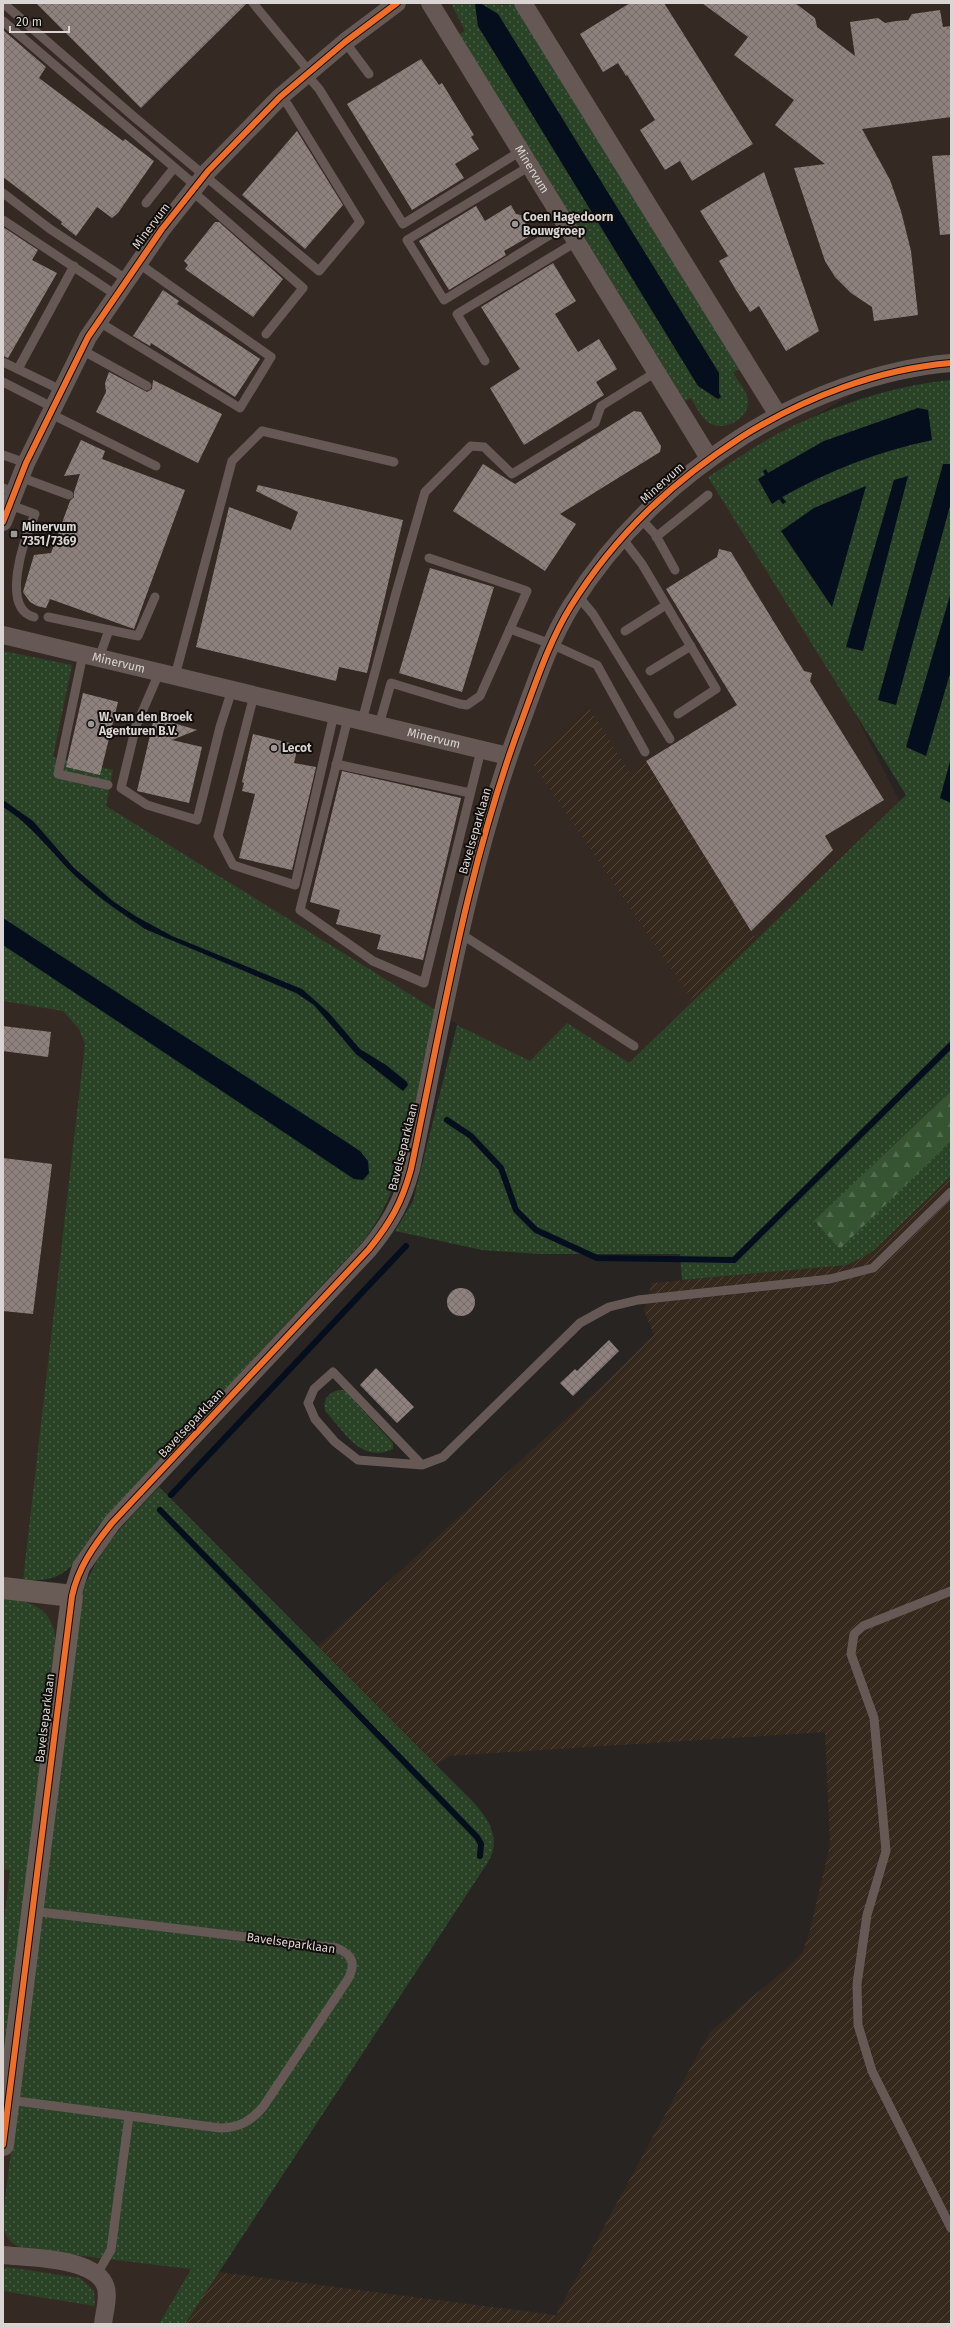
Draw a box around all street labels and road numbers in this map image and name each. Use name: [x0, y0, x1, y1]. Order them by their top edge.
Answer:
street label: Minervum: [512, 142, 552, 196]
street label: Minervum: [129, 200, 173, 252]
street label: Minervum: [637, 460, 687, 506]
street label: Minervum: [91, 650, 147, 676]
street label: Minervum: [406, 725, 462, 751]
street label: Bavelseparklaan: [456, 786, 494, 876]
street label: Bavelseparklaan: [385, 1102, 421, 1192]
street label: Bavelseparklaan: [155, 1385, 227, 1461]
street label: Bavelseparklaan: [33, 1673, 57, 1763]
street label: Bavelseparklaan: [246, 1930, 336, 1956]

